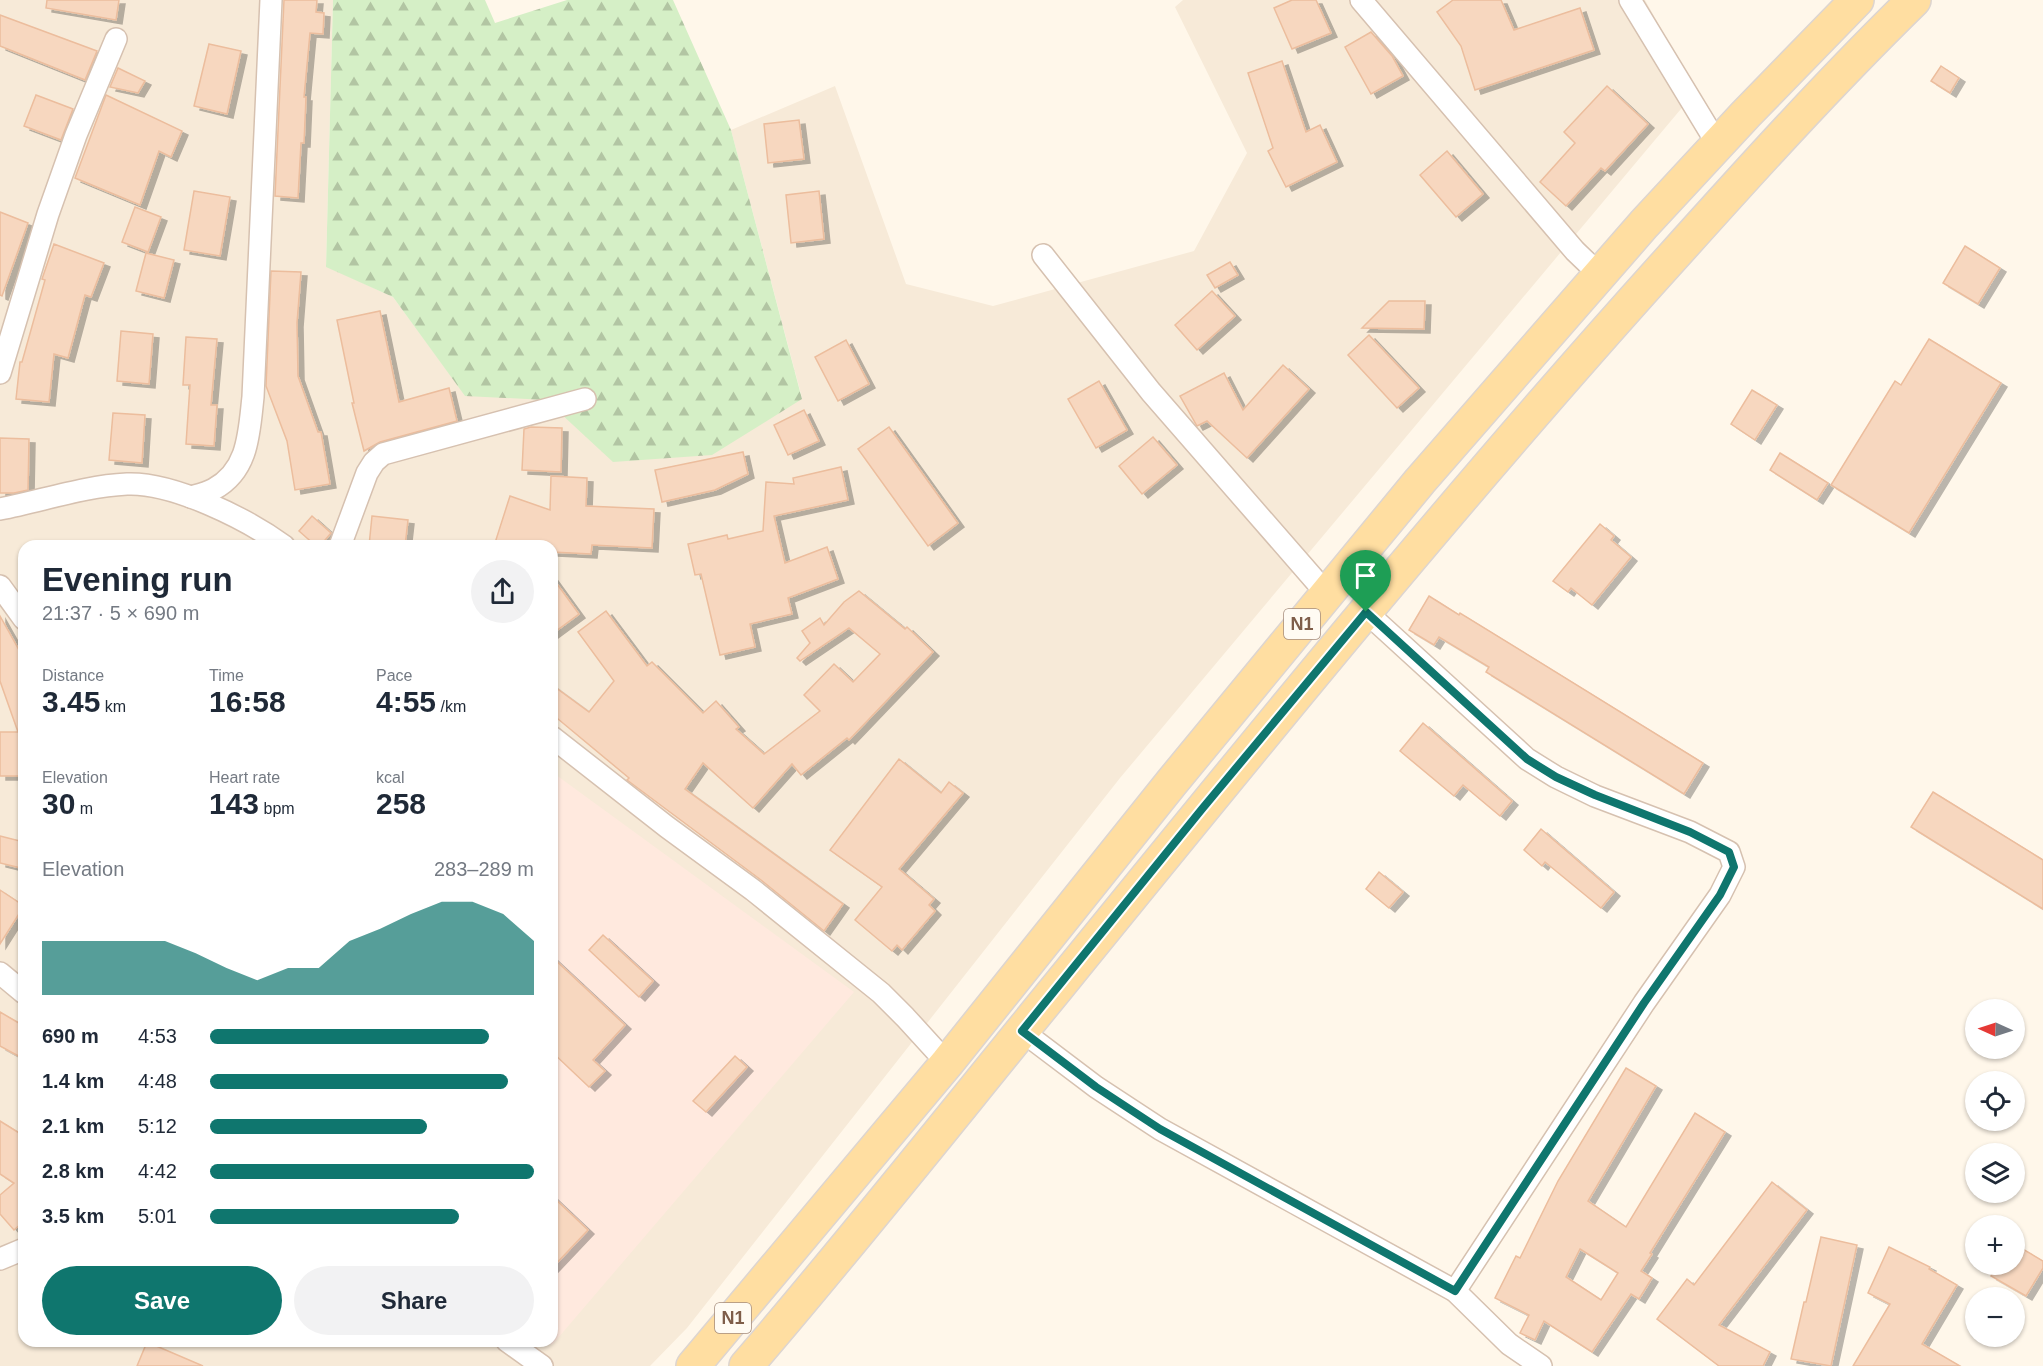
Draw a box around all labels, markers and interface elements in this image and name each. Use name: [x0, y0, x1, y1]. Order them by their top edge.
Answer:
pin: [1340, 550, 1391, 612]
icon: arrive: [1349, 559, 1382, 592]
button: share: [471, 560, 534, 623]
text: Evening run: [42, 561, 233, 598]
text: 21:37 · 5 × 690 m: [42, 602, 199, 624]
road number: N1: [1284, 609, 1320, 639]
text: Distance: [42, 667, 104, 684]
text: Time: [209, 667, 244, 684]
text: Pace: [376, 667, 412, 684]
text: 3.45: [42, 685, 100, 718]
text: 16:58: [209, 685, 286, 718]
text: 4:55: [376, 685, 436, 718]
text: km: [100, 698, 126, 715]
text: /km: [436, 698, 466, 715]
text: Elevation: [42, 769, 108, 786]
text: Heart rate: [209, 769, 280, 786]
text: kcal: [376, 769, 404, 786]
text: 30: [42, 787, 75, 820]
text: 143: [209, 787, 259, 820]
text: 258: [376, 787, 426, 820]
text: m: [75, 800, 93, 817]
text: bpm: [259, 800, 295, 817]
text: Elevation: [42, 858, 124, 880]
text: 283–289 m: [434, 858, 534, 880]
north arrow: [1965, 999, 2025, 1059]
map controls: [1965, 999, 2025, 1347]
text: 690 m: [42, 1025, 99, 1047]
text: 4:53: [138, 1025, 177, 1047]
text: 1.4 km: [42, 1070, 104, 1092]
text: 4:48: [138, 1070, 177, 1092]
button: locate: [1965, 1071, 2025, 1131]
text: 2.1 km: [42, 1115, 104, 1137]
text: 5:12: [138, 1115, 177, 1137]
button: layers: [1965, 1143, 2025, 1203]
text: 2.8 km: [42, 1160, 104, 1182]
text: 4:42: [138, 1160, 177, 1182]
text: 3.5 km: [42, 1205, 104, 1227]
text: 5:01: [138, 1205, 177, 1227]
button: +: [1965, 1215, 2025, 1275]
button: Save: [42, 1266, 282, 1335]
button: Share: [294, 1266, 534, 1335]
button: −: [1965, 1287, 2025, 1347]
road number: N1: [715, 1303, 751, 1333]

